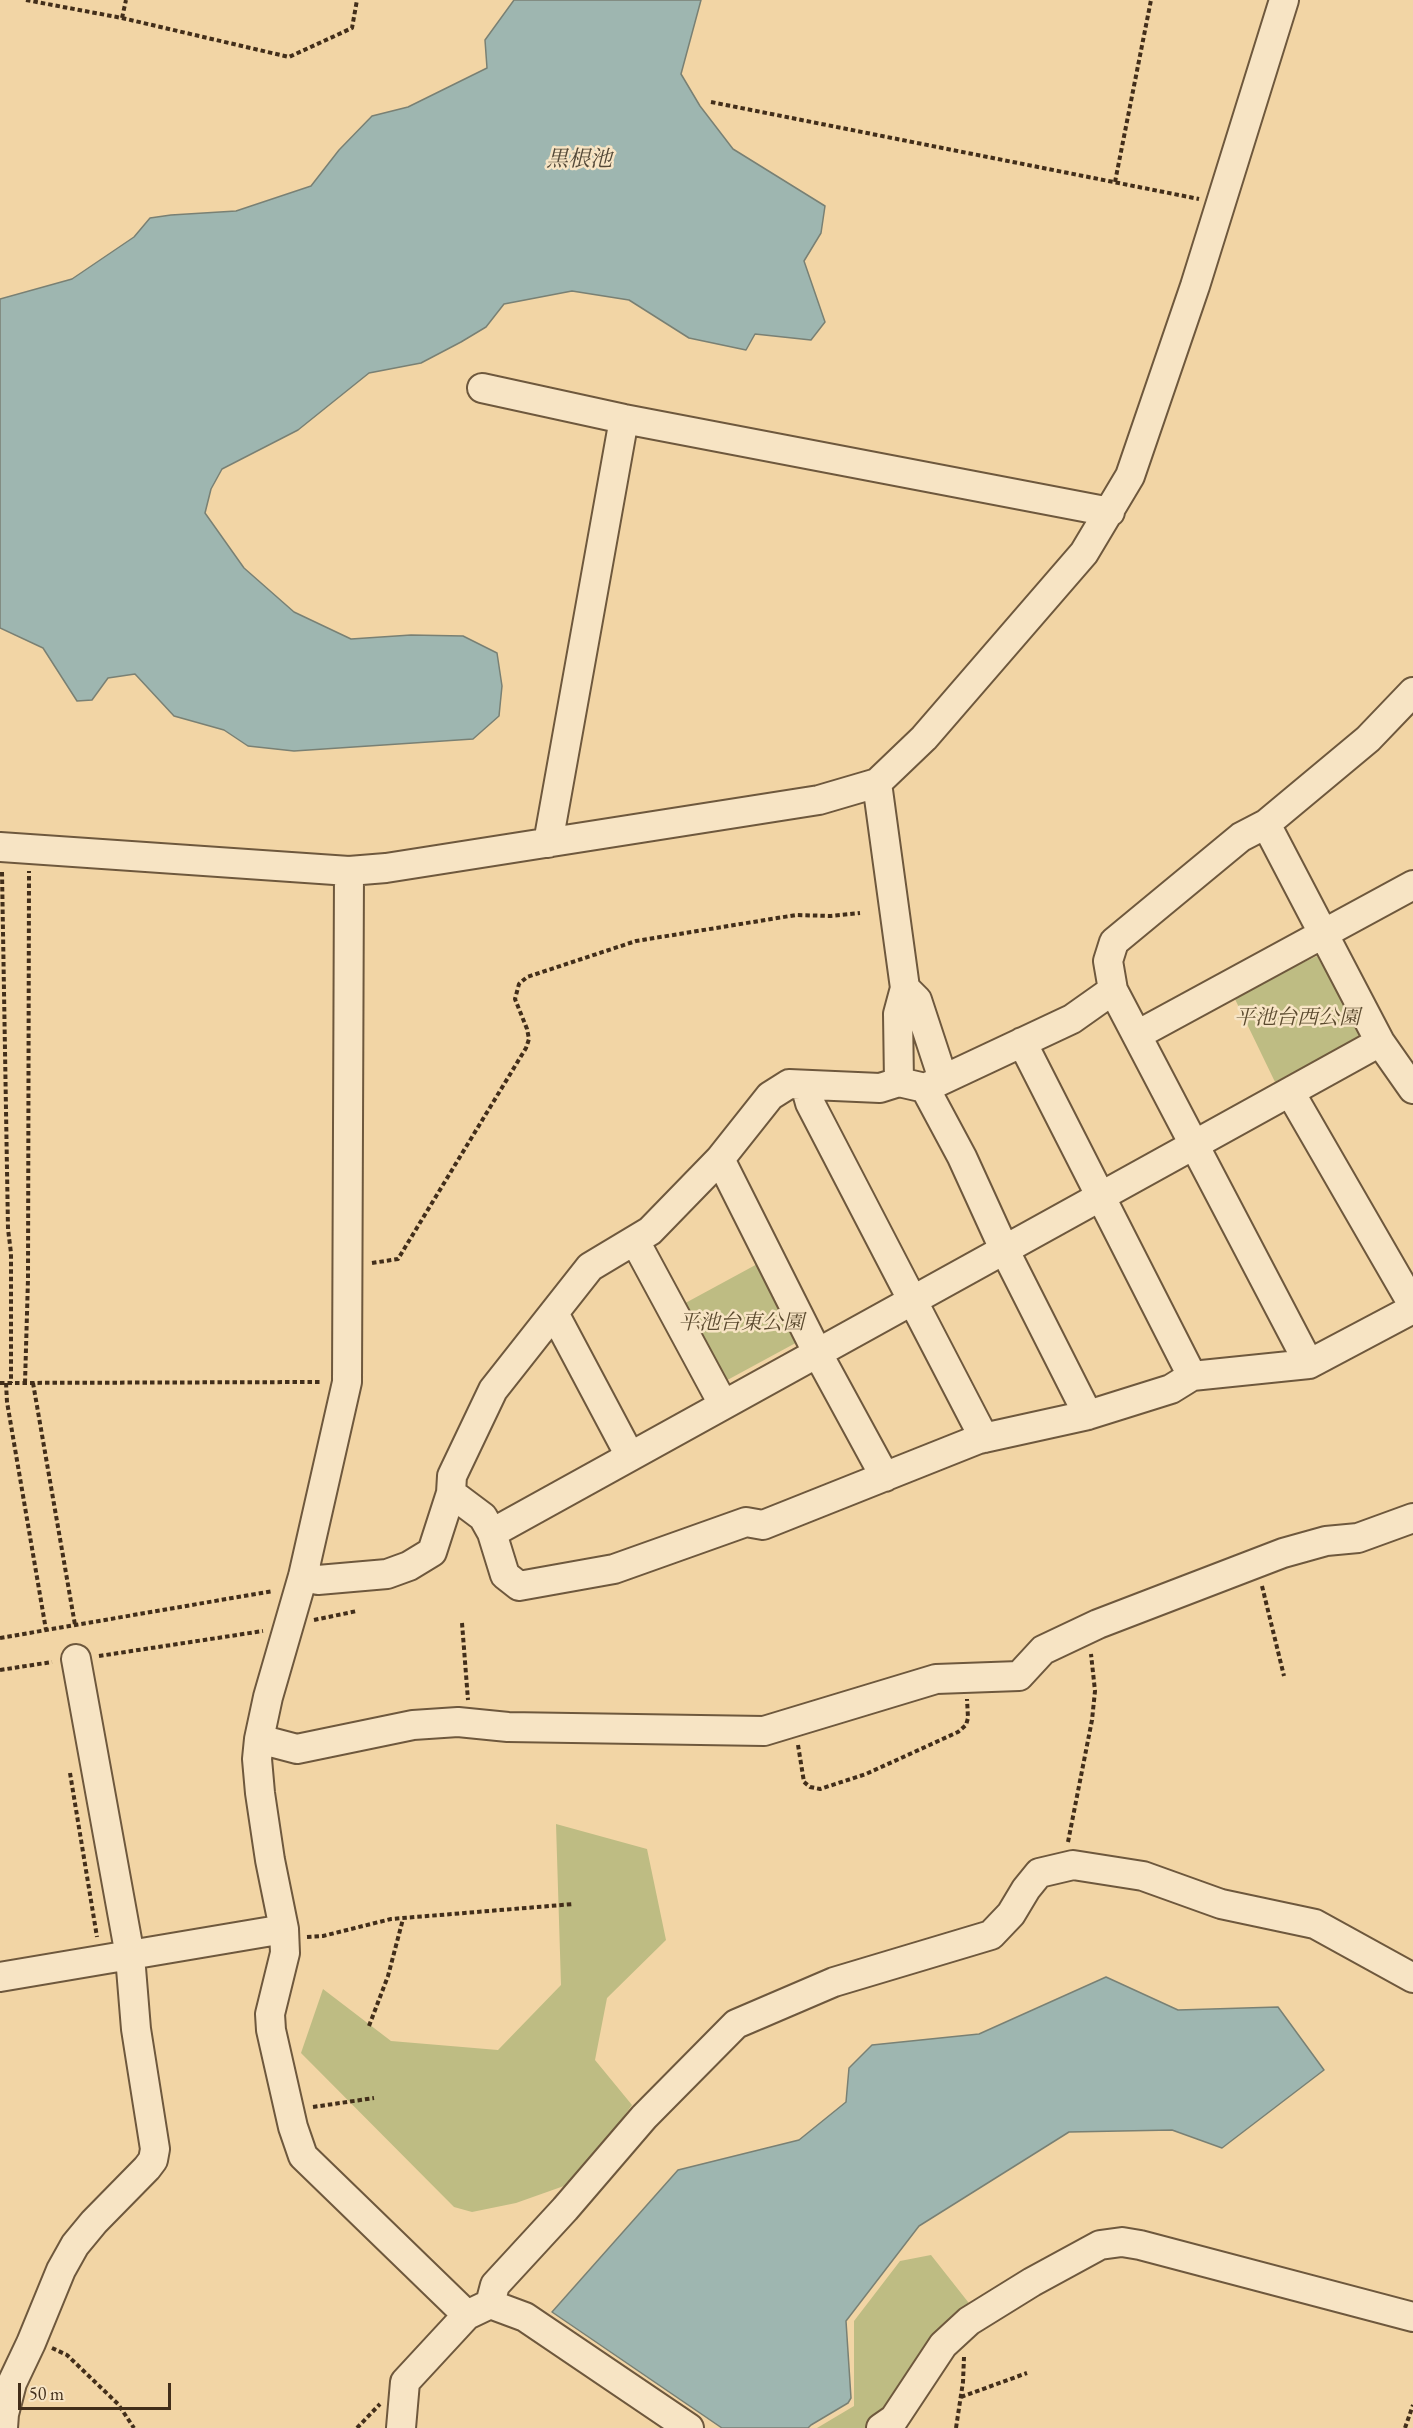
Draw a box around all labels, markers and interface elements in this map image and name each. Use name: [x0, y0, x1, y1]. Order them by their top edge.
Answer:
water label: 黒根池: [546, 147, 612, 173]
park label: 平池台西公園: [1234, 1005, 1360, 1031]
park label: 平池台東公園: [678, 1310, 804, 1336]
scale bar: [21, 2371, 174, 2409]
text: 50 m: [29, 2382, 64, 2405]

